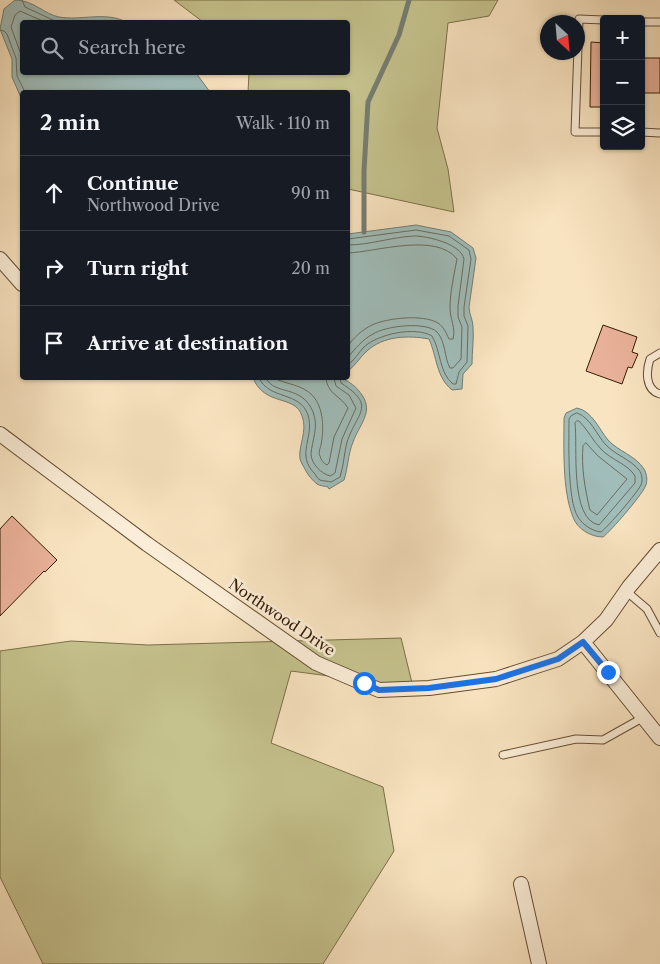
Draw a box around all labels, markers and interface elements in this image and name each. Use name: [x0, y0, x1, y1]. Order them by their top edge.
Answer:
north arrow: [540, 15, 585, 60]
map controls: [600, 15, 645, 150]
button: +: [600, 15, 645, 60]
search box: [20, 20, 350, 75]
icon: search: [38, 34, 66, 62]
text: Search here: [78, 36, 186, 59]
button: −: [600, 60, 645, 105]
button: layers: [600, 105, 645, 150]
text: 2 min: [40, 110, 100, 135]
text: Walk · 110 m: [236, 113, 330, 133]
text: Continue: [87, 172, 179, 195]
icon: ahead: [40, 179, 68, 207]
text: 90 m: [291, 183, 330, 203]
text: Northwood Drive: [87, 195, 220, 215]
icon: right: [40, 254, 68, 282]
text: Turn right: [87, 257, 188, 280]
text: 20 m: [291, 258, 330, 278]
icon: arrive: [40, 329, 68, 357]
text: Arrive at destination: [87, 332, 288, 355]
street label: Northwood Drive: [225, 574, 339, 660]
route end: [597, 661, 620, 684]
route start: [353, 672, 376, 695]

